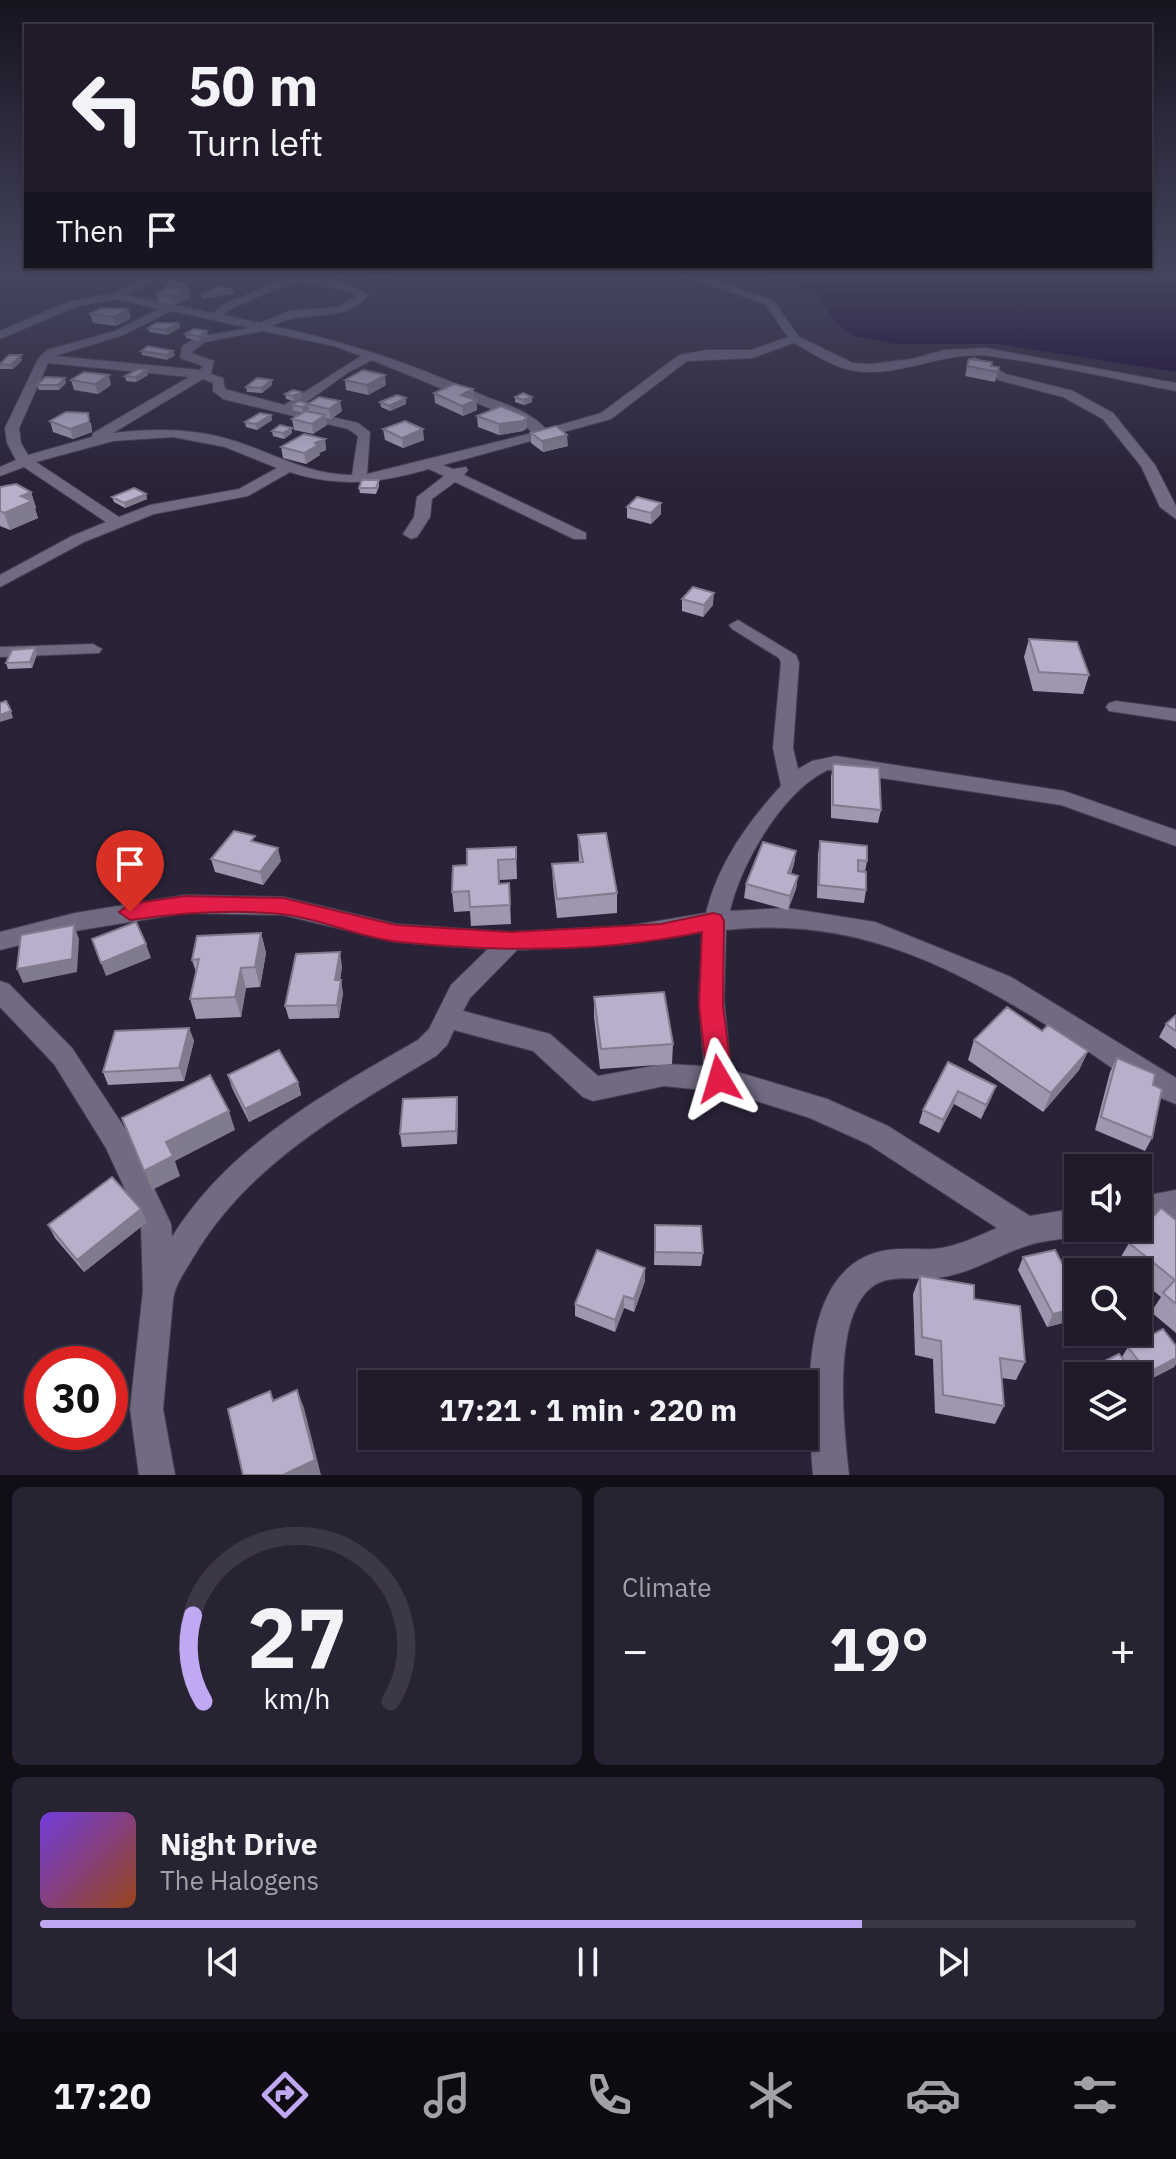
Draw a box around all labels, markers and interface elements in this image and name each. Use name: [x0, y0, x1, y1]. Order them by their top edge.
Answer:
text: 50 m: [188, 49, 318, 121]
icon: left: [56, 56, 160, 160]
text: Turn left: [188, 119, 323, 166]
icon: arrive: [140, 208, 184, 252]
text: Then: [56, 211, 124, 250]
pin: [96, 830, 164, 912]
icon: arrive: [108, 842, 152, 886]
position arrow: [677, 1037, 761, 1121]
map controls: [1064, 1154, 1152, 1450]
button: sound: [1064, 1154, 1152, 1242]
button: search: [1064, 1258, 1152, 1346]
speed limit sign: 30: [24, 1346, 128, 1450]
button: layers: [1064, 1362, 1152, 1450]
text: 17:21 · 1 min · 220 m: [439, 1390, 737, 1429]
text: Climate: [622, 1570, 712, 1604]
text: 27: [247, 1583, 347, 1691]
text: 19°: [829, 1609, 929, 1688]
text: −: [622, 1621, 648, 1678]
text: +: [1110, 1621, 1136, 1678]
text: km/h: [263, 1680, 331, 1717]
text: Night Drive: [160, 1824, 318, 1863]
text: The Halogens: [160, 1863, 319, 1897]
icon: previous: [201, 1940, 245, 1984]
icon: pause: [566, 1940, 610, 1984]
icon: next: [931, 1940, 975, 1984]
icon: directions: [257, 2067, 313, 2123]
icon: music: [419, 2067, 475, 2123]
icon: phone: [581, 2067, 637, 2123]
icon: climate: [743, 2067, 799, 2123]
icon: car: [905, 2067, 961, 2123]
icon: filters: [1067, 2067, 1123, 2123]
text: 17:20: [53, 2072, 151, 2119]

